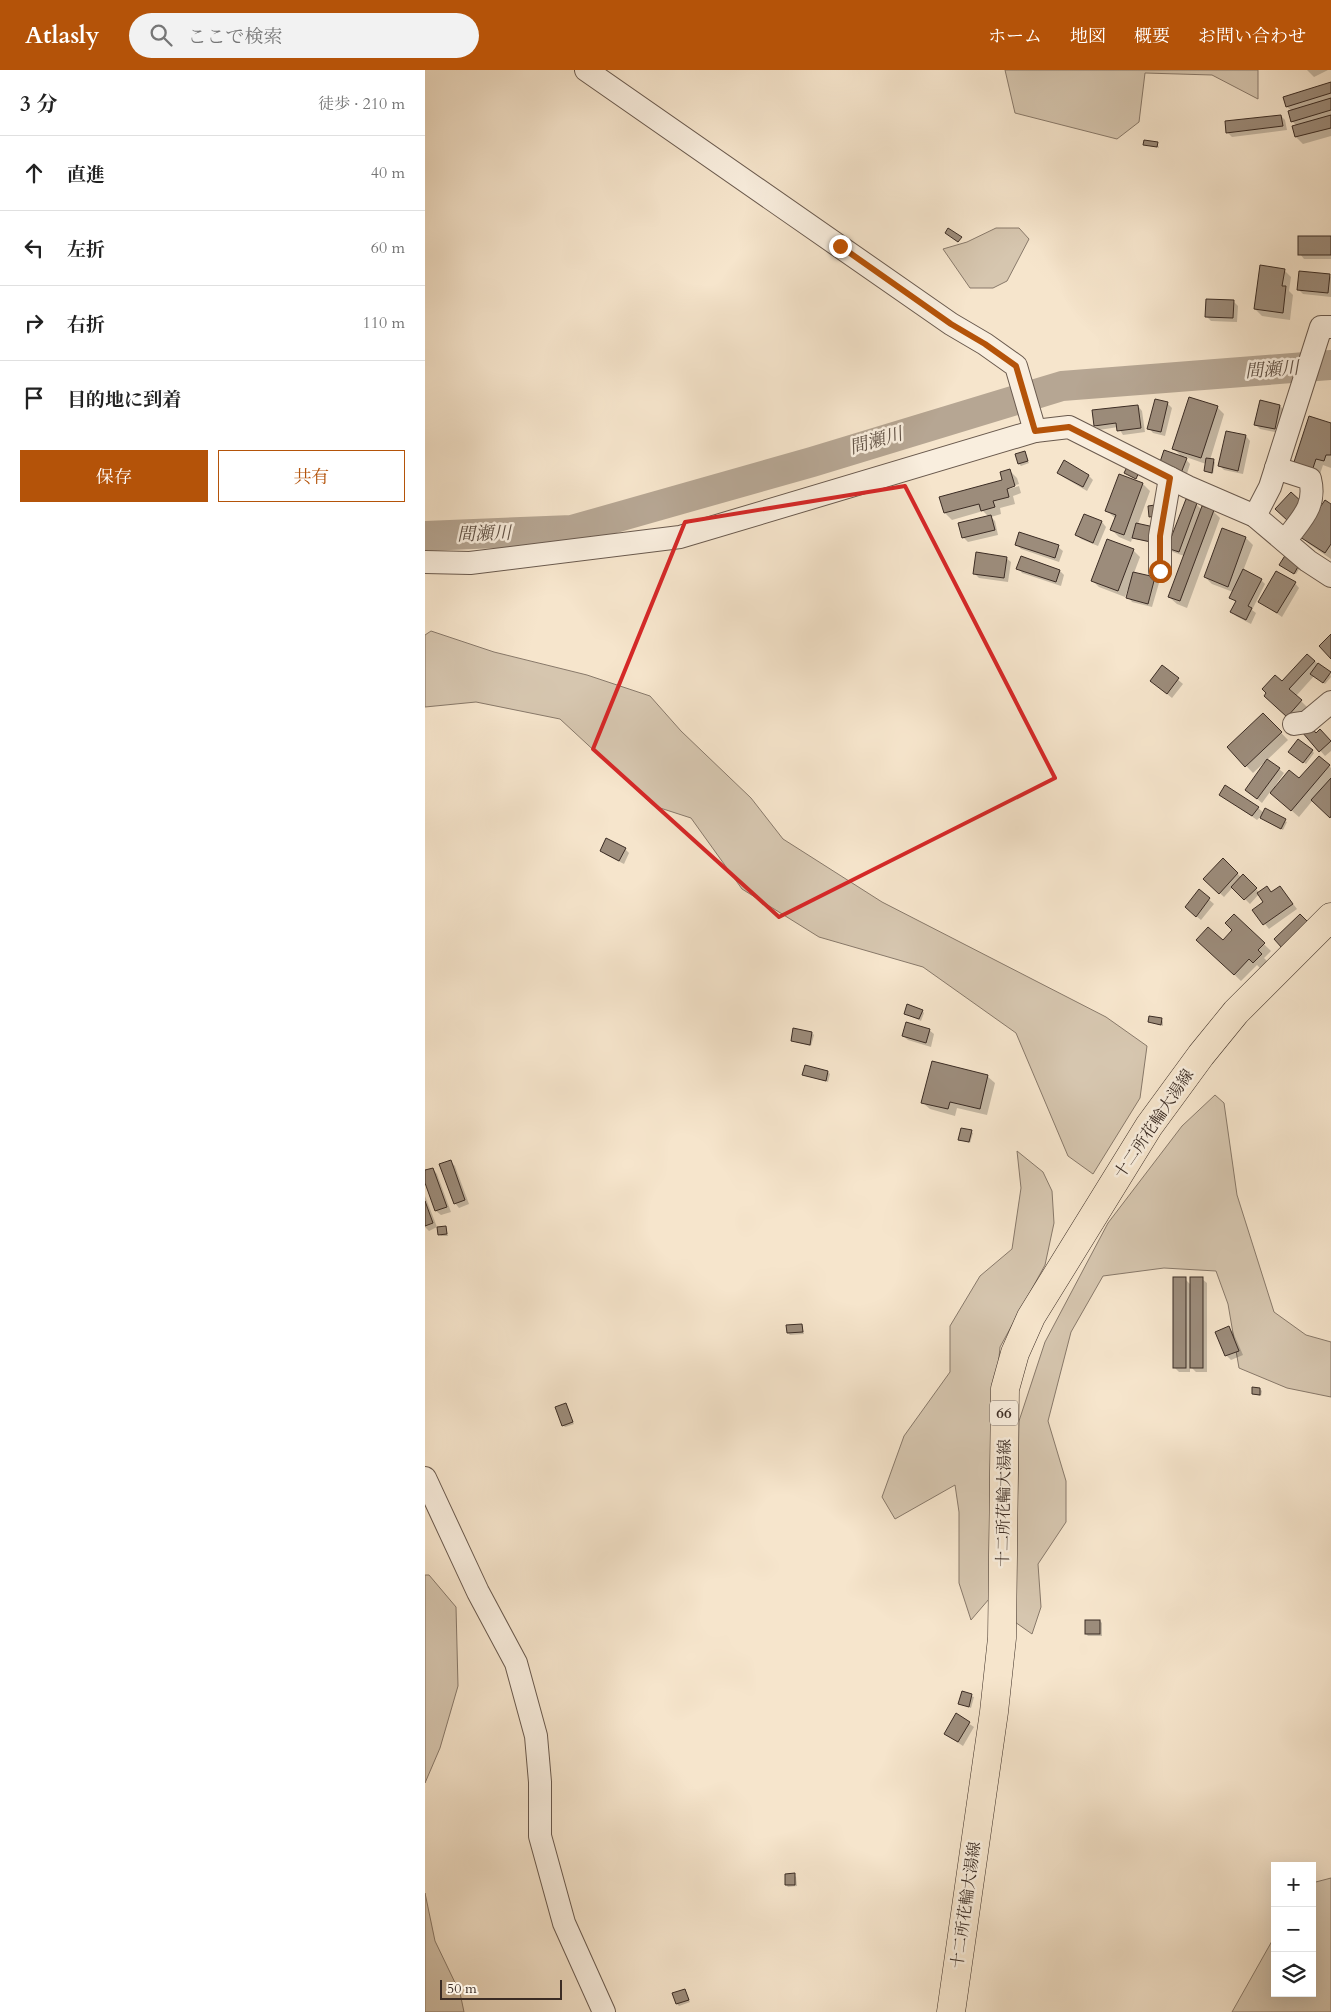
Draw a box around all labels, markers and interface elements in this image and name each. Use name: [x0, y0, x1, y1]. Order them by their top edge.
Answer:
search box: [129, 13, 479, 58]
text: Atlasly: [25, 19, 99, 52]
icon: search: [147, 21, 175, 49]
text: ここで検索: [187, 24, 282, 50]
text: ホーム: [988, 24, 1042, 49]
text: 地図: [1070, 24, 1106, 49]
text: 概要: [1134, 24, 1170, 49]
text: お問い合わせ: [1198, 24, 1306, 49]
text: 3 分: [20, 90, 57, 119]
text: 徒歩 · 210 m: [318, 93, 405, 115]
icon: ahead: [20, 159, 48, 187]
text: 直進: [67, 162, 105, 188]
text: 40 m: [371, 162, 405, 184]
icon: left: [20, 234, 48, 262]
route end: [829, 235, 852, 258]
text: 左折: [67, 237, 105, 263]
text: 60 m: [371, 237, 405, 259]
icon: right: [20, 309, 48, 337]
text: 右折: [67, 312, 105, 338]
text: 110 m: [363, 312, 405, 334]
water label: 間瀬川: [1244, 356, 1302, 384]
icon: arrive: [20, 384, 48, 412]
text: 目的地に到着: [67, 387, 181, 413]
water label: 間瀬川: [847, 421, 907, 460]
button: 保存: [20, 450, 208, 502]
button: 共有: [218, 450, 405, 502]
water label: 間瀬川: [457, 520, 513, 547]
route start: [1149, 560, 1172, 583]
street label: 十二所花輪大湯線: [1109, 1065, 1199, 1183]
road number: 66: [990, 1400, 1018, 1426]
street label: 十二所花輪大湯線: [992, 1439, 1016, 1567]
street label: 十二所花輪大湯線: [946, 1840, 986, 1970]
map controls: [1271, 1862, 1316, 1997]
button: +: [1271, 1862, 1316, 1907]
button: −: [1271, 1907, 1316, 1952]
button: layers: [1271, 1952, 1316, 1997]
scale bar: [440, 1977, 563, 2000]
text: 50 m: [447, 1979, 477, 1998]

